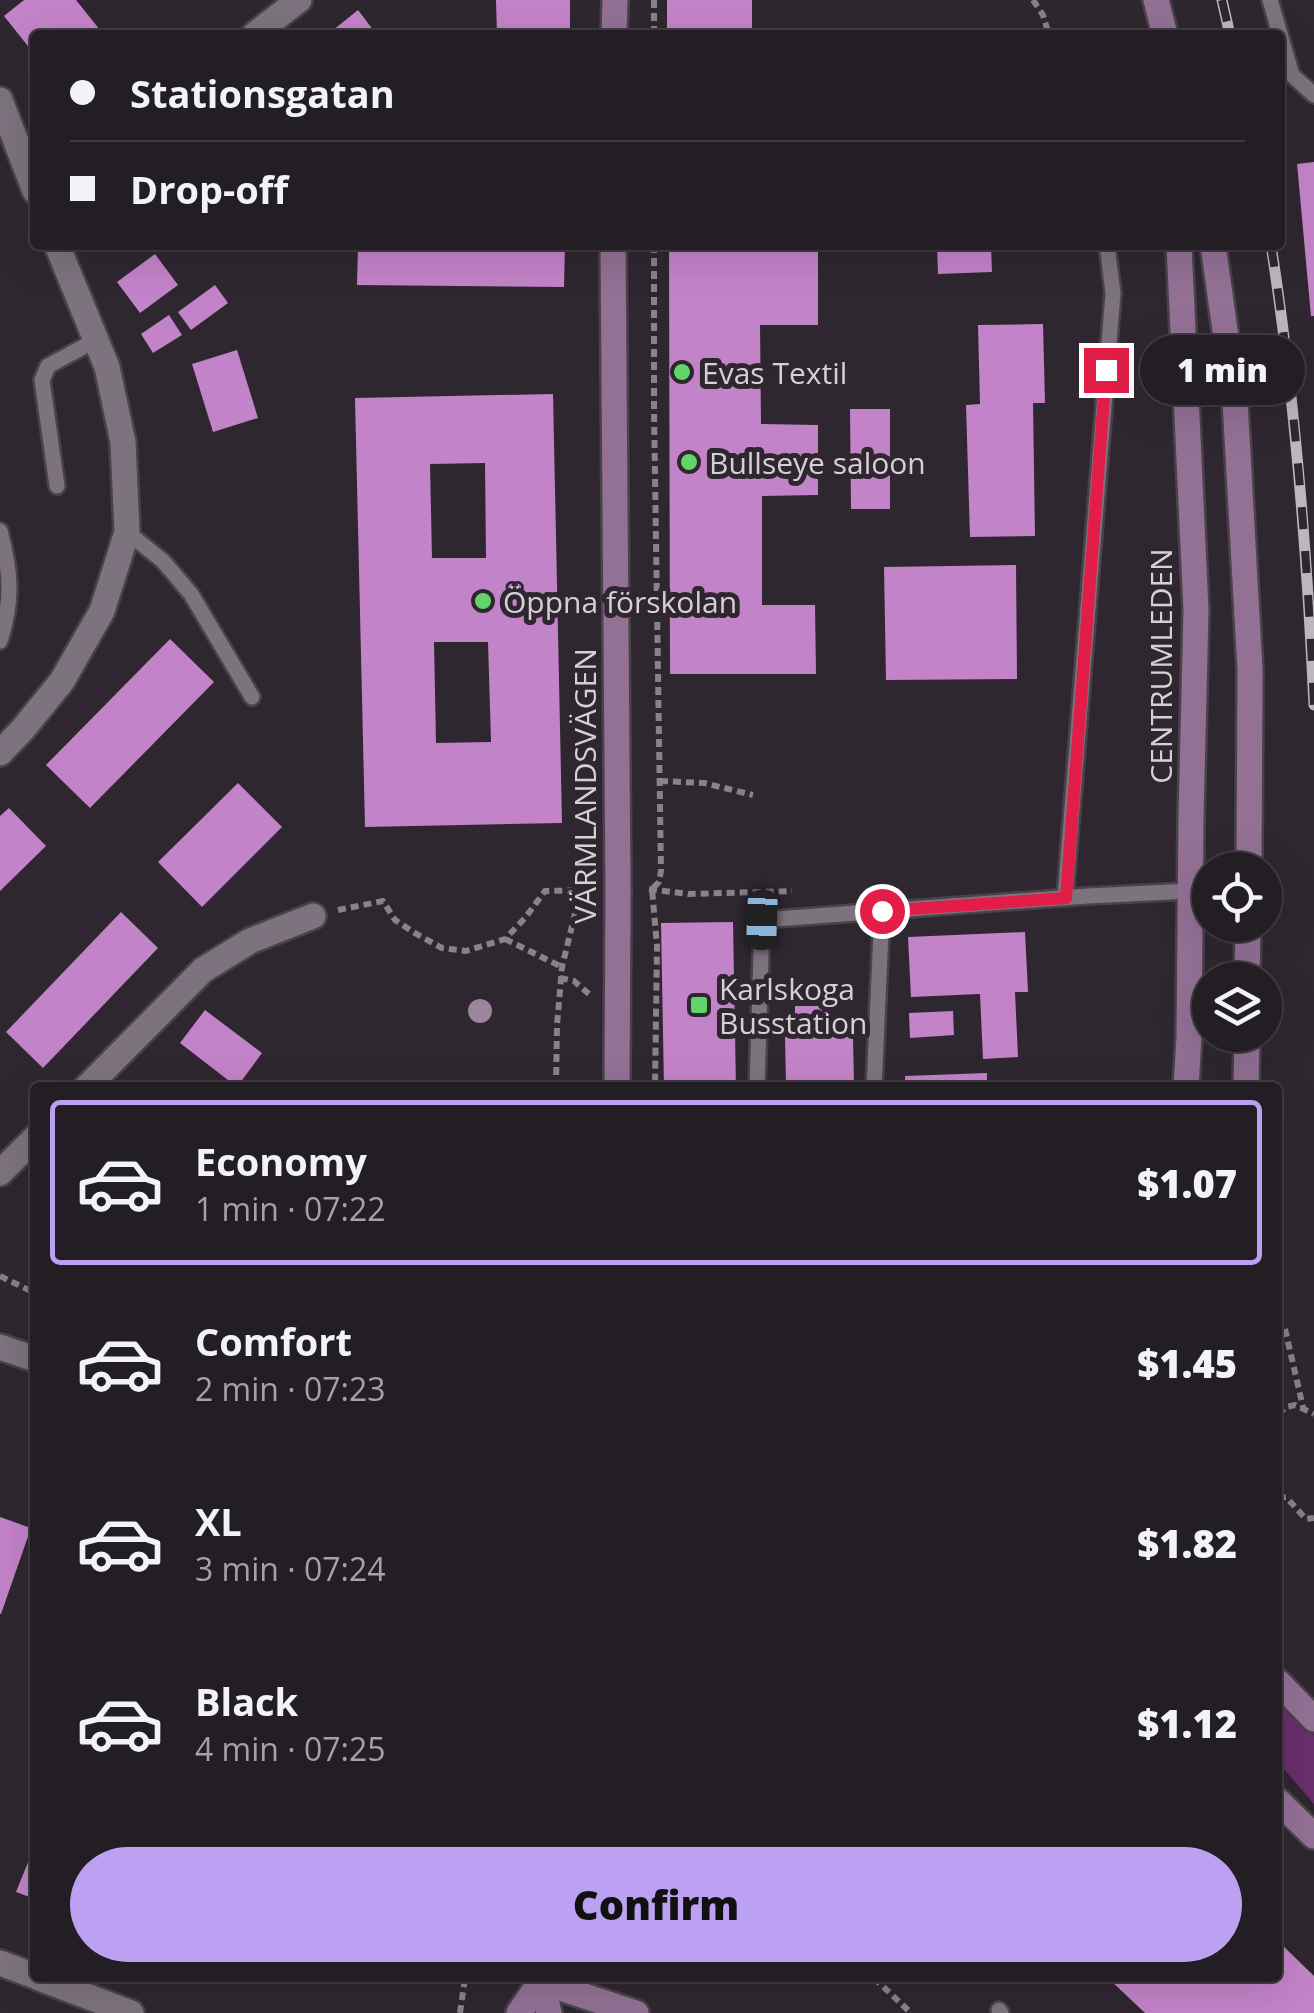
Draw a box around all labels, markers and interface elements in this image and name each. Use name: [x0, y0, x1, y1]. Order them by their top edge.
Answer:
text: Stationsgatan: [130, 67, 395, 119]
text: Drop-off: [130, 163, 288, 215]
callout: 1 min: [1141, 335, 1306, 405]
route end: [1084, 348, 1129, 393]
text: 1 min: [1177, 348, 1268, 391]
place label: Evas Textil: [702, 352, 847, 393]
marker: Evas Textil: [671, 361, 693, 383]
place label: Bullseye saloon: [709, 442, 926, 483]
marker: Bullseye saloon: [678, 451, 700, 473]
street label: CENTRUMLEDEN: [1140, 548, 1181, 784]
place label: Öppna förskolan: [503, 581, 737, 622]
marker: Öppna förskolan: [472, 590, 494, 612]
street label: VÄRMLANDSVÄGEN: [564, 648, 605, 924]
map controls: [1192, 852, 1282, 1052]
button: locate: [1192, 852, 1282, 942]
car: [746, 889, 778, 951]
route start: [860, 889, 905, 934]
button: layers: [1192, 962, 1282, 1052]
place label: Karlskoga Busstation: [719, 968, 867, 1043]
marker: Karlskoga Busstation: [688, 994, 710, 1016]
text: Economy: [195, 1135, 367, 1187]
icon: car: [75, 1138, 165, 1228]
text: $1.07: [1137, 1157, 1237, 1209]
text: 1 min · 07:22: [195, 1187, 386, 1230]
text: Comfort: [195, 1315, 352, 1367]
icon: car: [75, 1318, 165, 1408]
text: $1.45: [1137, 1337, 1237, 1389]
text: 2 min · 07:23: [195, 1367, 386, 1410]
text: XL: [195, 1495, 242, 1547]
icon: car: [75, 1498, 165, 1588]
text: $1.82: [1137, 1517, 1237, 1569]
text: 3 min · 07:24: [195, 1547, 386, 1590]
text: Black: [195, 1675, 298, 1727]
icon: car: [75, 1678, 165, 1768]
text: $1.12: [1137, 1697, 1237, 1749]
text: 4 min · 07:25: [195, 1727, 386, 1770]
button: Confirm: [70, 1847, 1242, 1962]

